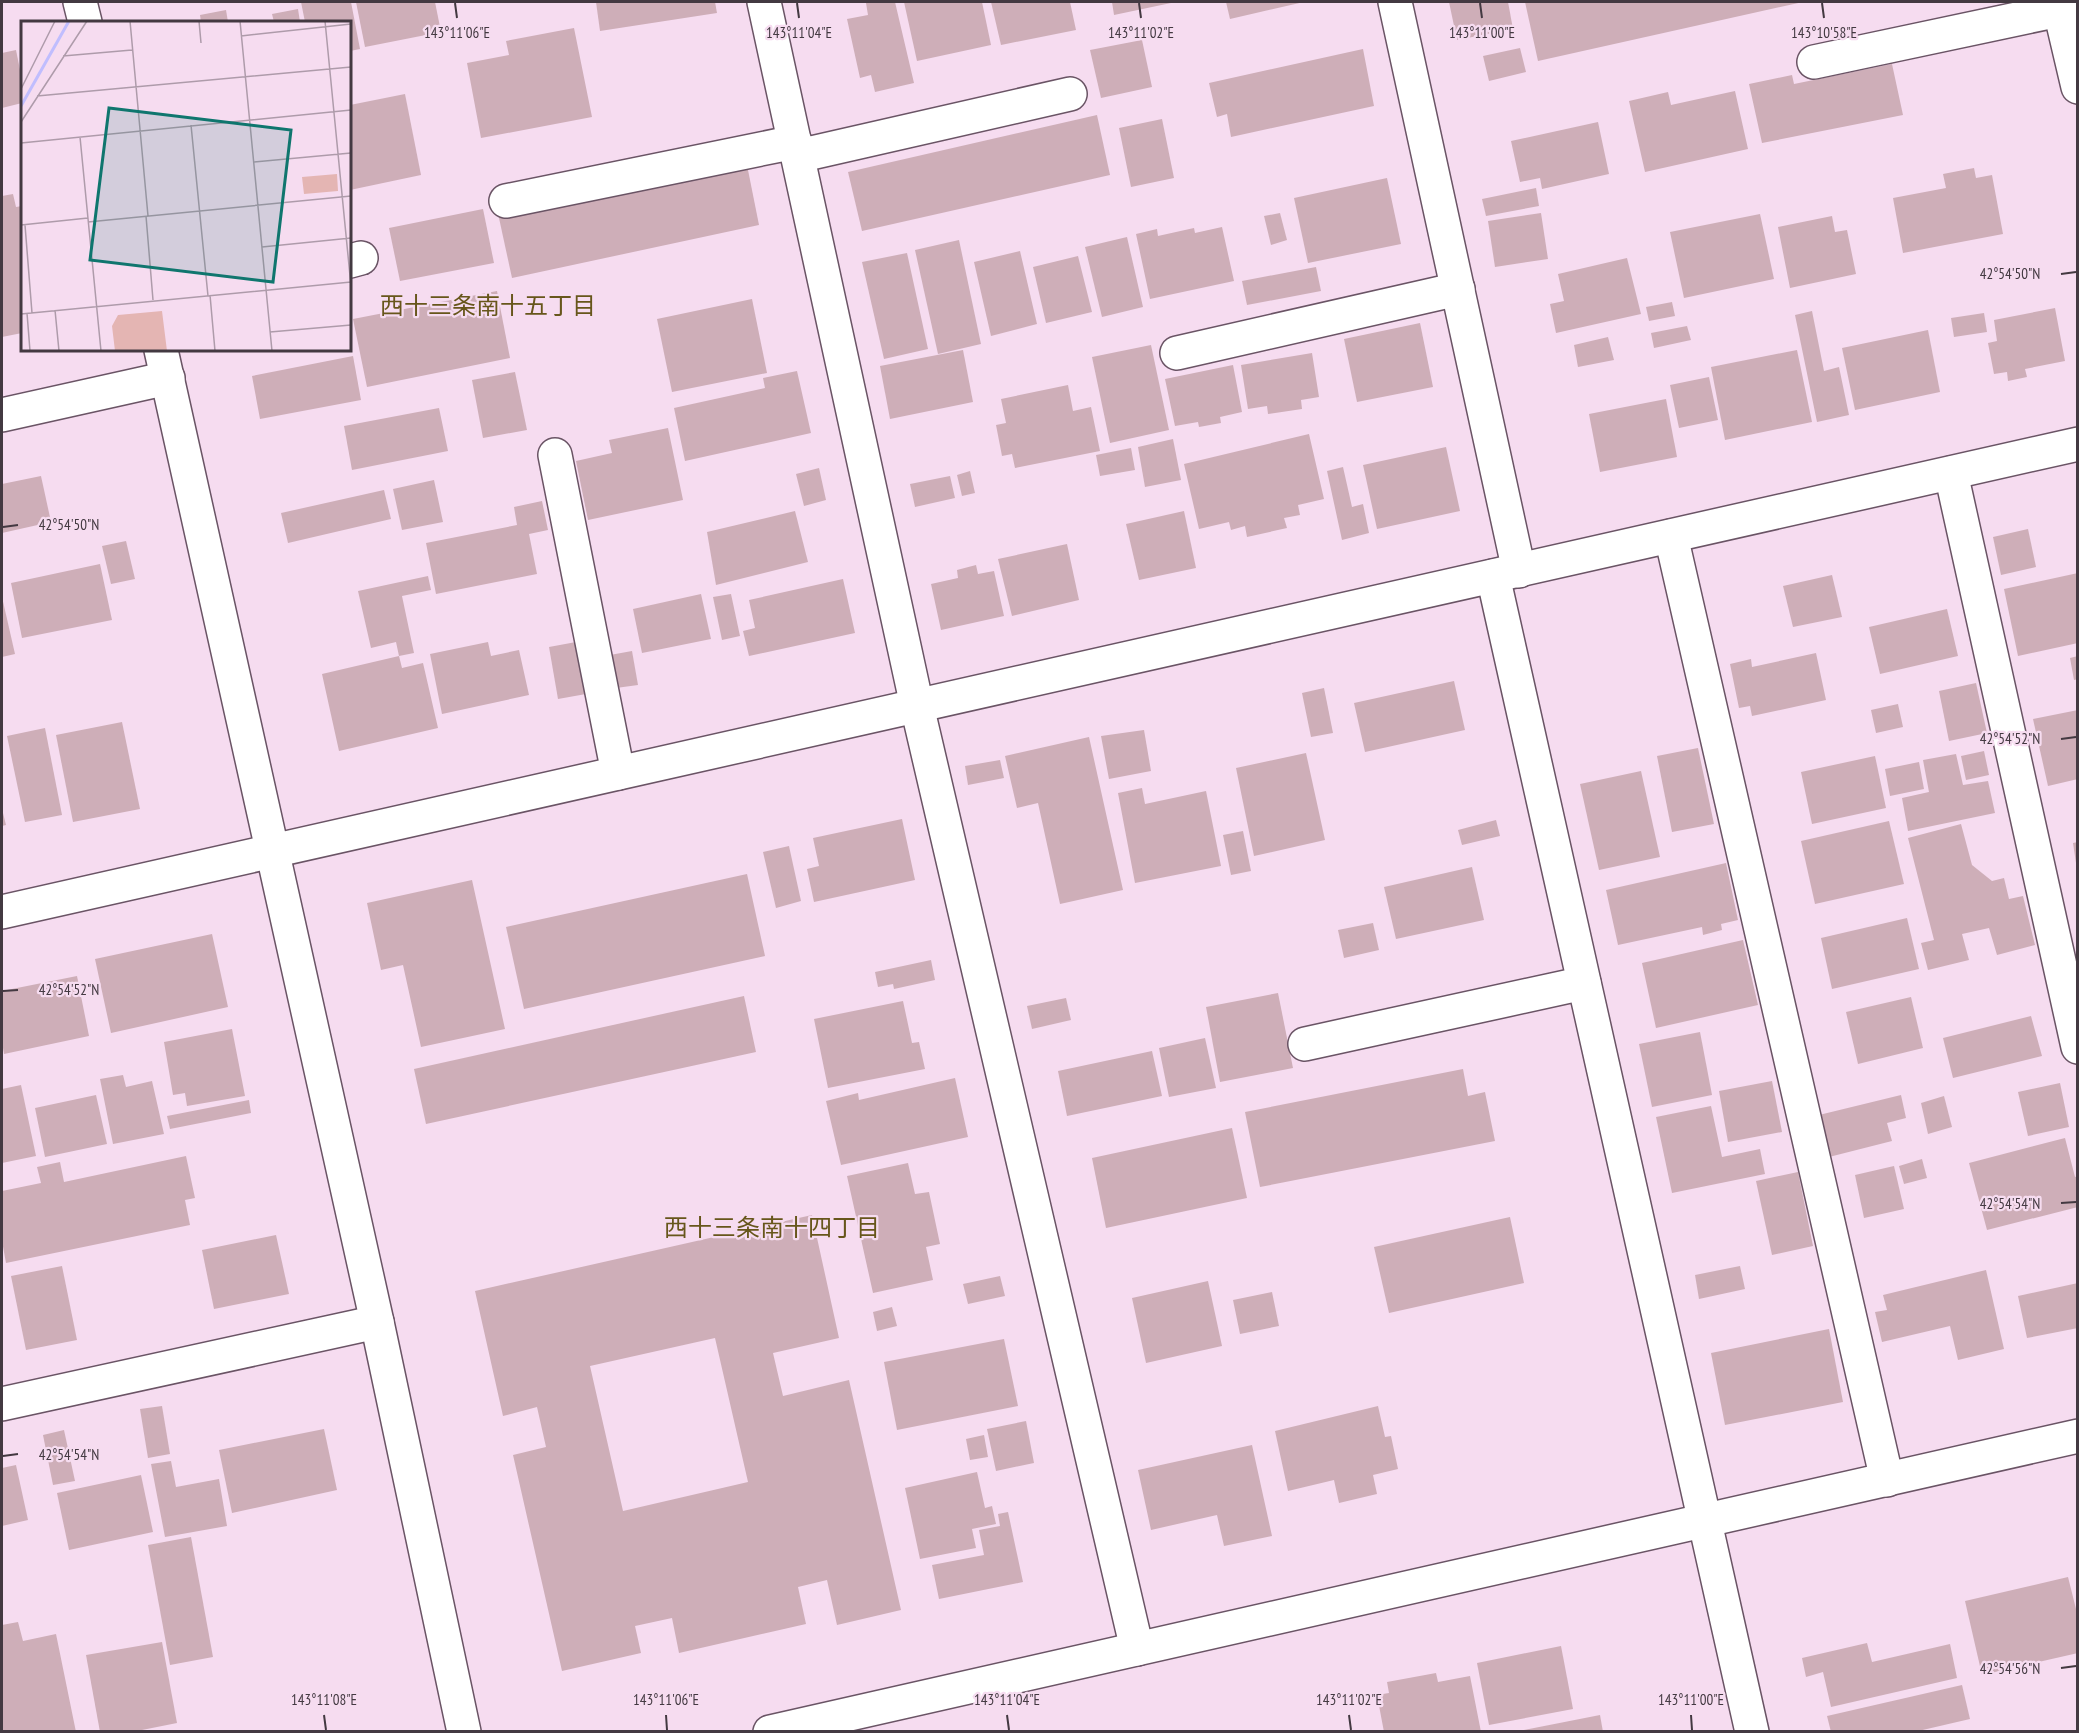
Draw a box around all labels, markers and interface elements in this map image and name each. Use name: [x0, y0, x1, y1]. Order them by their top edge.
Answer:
inset map: [21, 21, 351, 351]
text: 143°11'06"E: [424, 23, 490, 42]
text: 143°11'04"E: [766, 23, 832, 42]
text: 143°11'02"E: [1108, 23, 1174, 42]
text: 143°11'00"E: [1449, 23, 1515, 42]
text: 143°10'58"E: [1791, 23, 1857, 42]
text: 42°54'50"N: [1980, 264, 2040, 283]
district label: 西十三条南十五丁目: [380, 290, 596, 321]
text: 42°54'50"N: [39, 515, 99, 534]
text: 42°54'52"N: [1980, 729, 2040, 748]
text: 42°54'52"N: [39, 980, 99, 999]
text: 42°54'54"N: [1980, 1194, 2040, 1213]
district label: 西十三条南十四丁目: [664, 1212, 880, 1243]
text: 42°54'54"N: [39, 1445, 99, 1464]
text: 42°54'56"N: [1980, 1659, 2040, 1678]
text: 143°11'08"E: [291, 1690, 357, 1709]
text: 143°11'06"E: [633, 1690, 699, 1709]
text: 143°11'04"E: [974, 1690, 1040, 1709]
text: 143°11'02"E: [1316, 1690, 1382, 1709]
text: 143°11'00"E: [1658, 1690, 1724, 1709]

